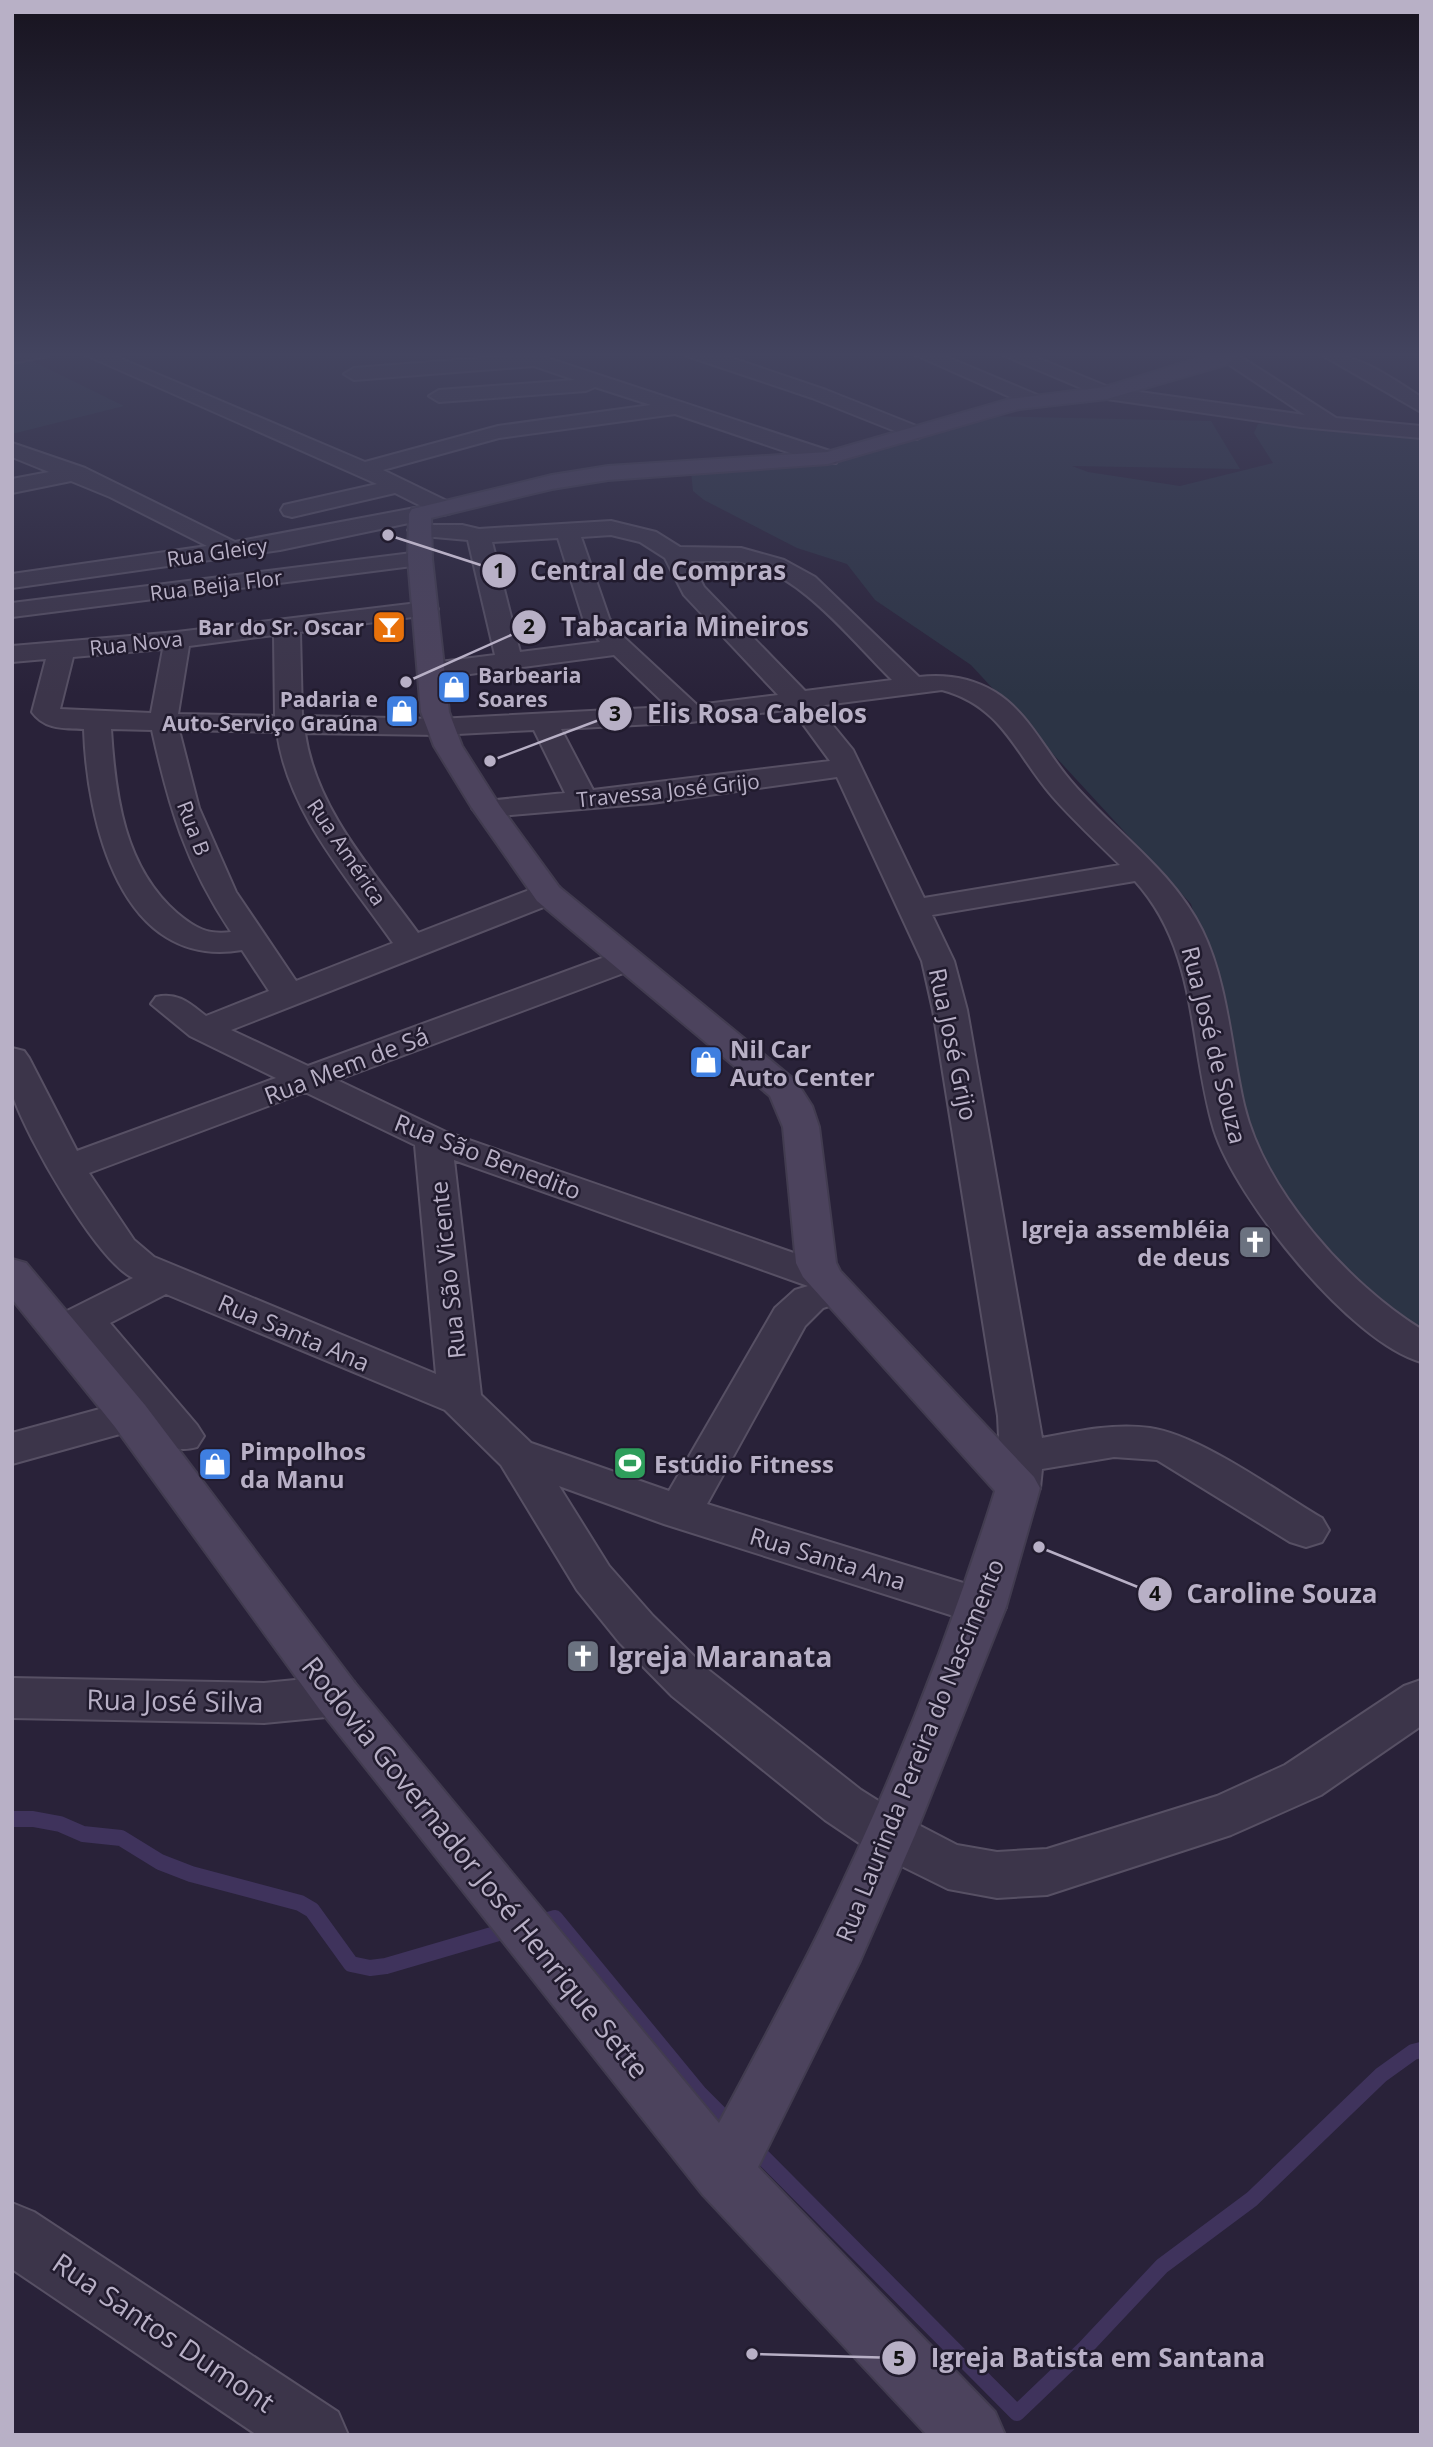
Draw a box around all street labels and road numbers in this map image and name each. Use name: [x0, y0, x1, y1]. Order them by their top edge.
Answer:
street label: Rua Gleicy: [165, 531, 270, 573]
street label: Rua Beija Flor: [148, 563, 284, 607]
street label: Rua Nova: [88, 624, 184, 662]
street label: Travessa José Grijo: [575, 766, 761, 814]
street label: Rua América: [301, 793, 393, 911]
street label: Rua B: [171, 797, 217, 859]
street label: Rua José de Souza: [1175, 943, 1255, 1147]
street label: Rua José Grijo: [922, 965, 986, 1123]
street label: Rua Mem de Sá: [259, 1019, 433, 1111]
street label: Rua São Benedito: [390, 1105, 586, 1207]
street label: Rua São Vicente: [421, 1180, 473, 1360]
street label: Rua Santa Ana: [213, 1285, 375, 1379]
street label: Rua Santa Ana: [746, 1519, 910, 1597]
street label: Rua Laurinda Pereira do Nascimento: [827, 1554, 1011, 1946]
street label: Rodovia Governador José Henrique Sette: [294, 1648, 658, 2086]
street label: Rua José Silva: [86, 1679, 264, 1721]
street label: Rua Santos Dumont: [46, 2243, 283, 2421]

